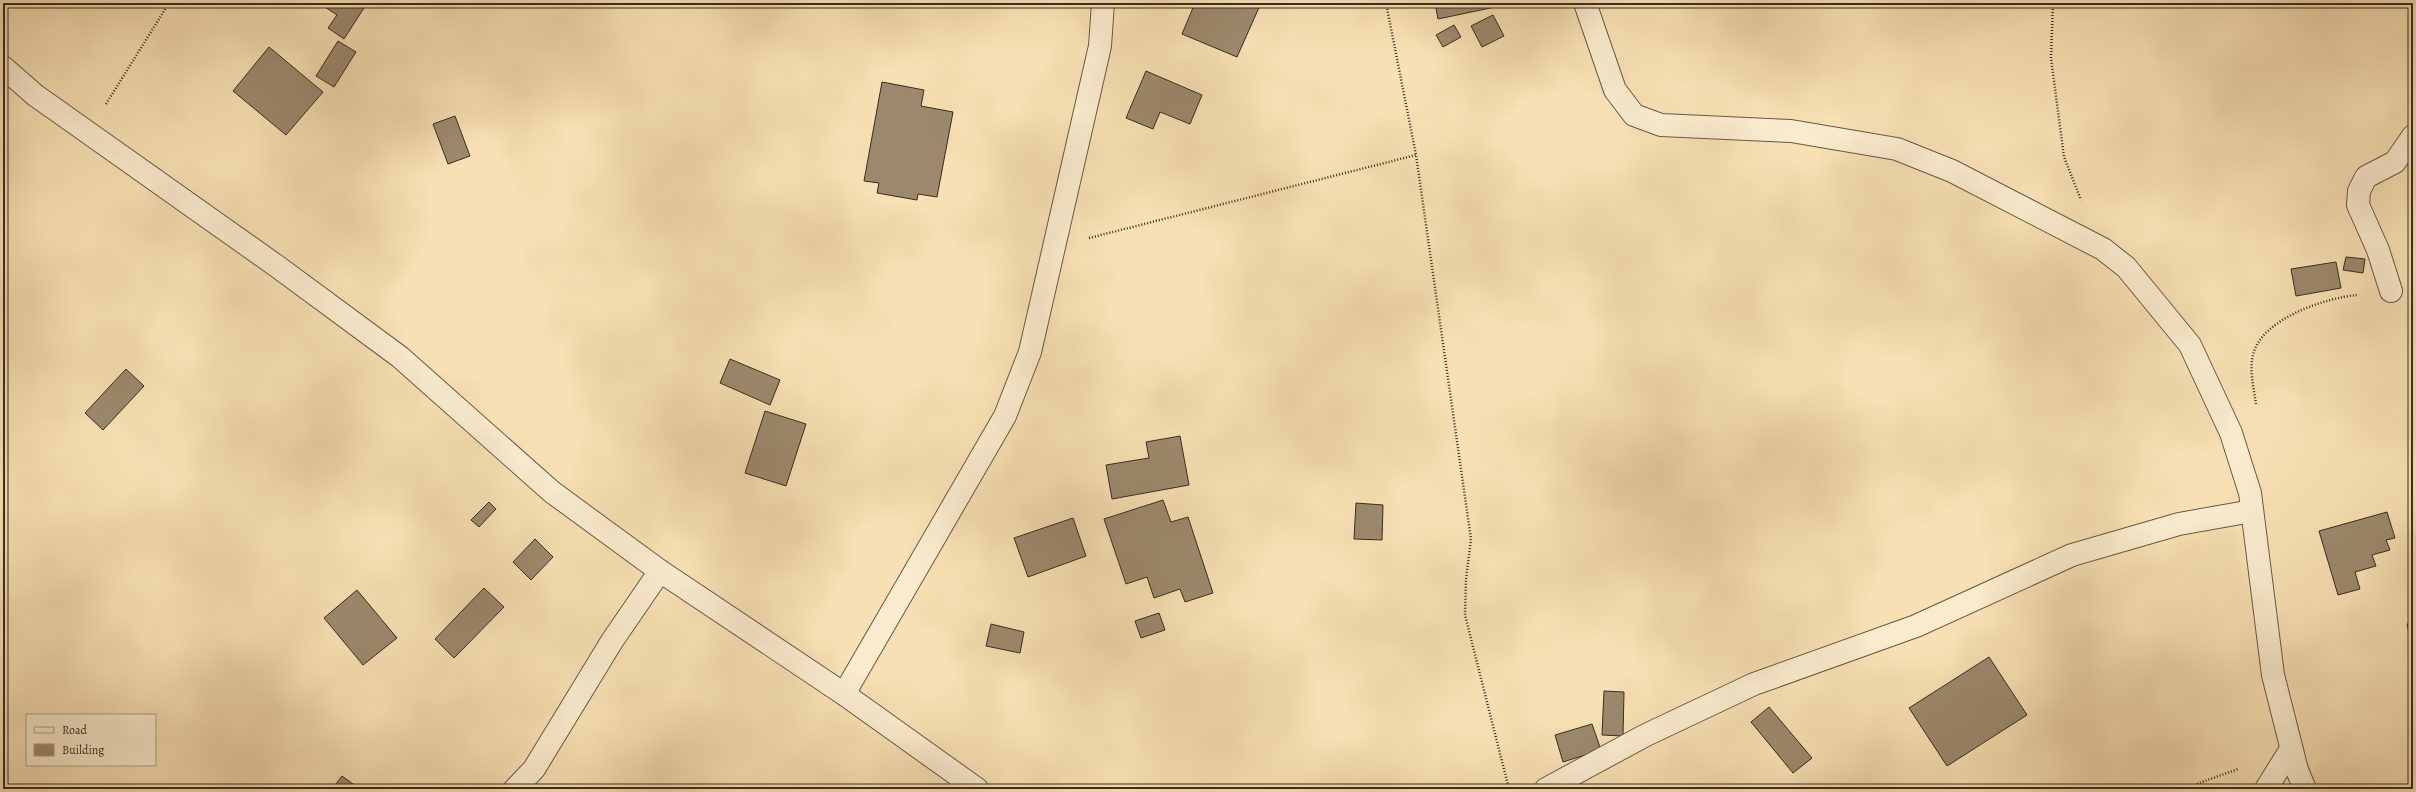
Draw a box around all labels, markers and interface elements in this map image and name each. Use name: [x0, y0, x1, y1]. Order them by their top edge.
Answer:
legend: [26, 714, 156, 766]
text: Road: [62, 722, 88, 738]
text: Building: [62, 742, 104, 758]

